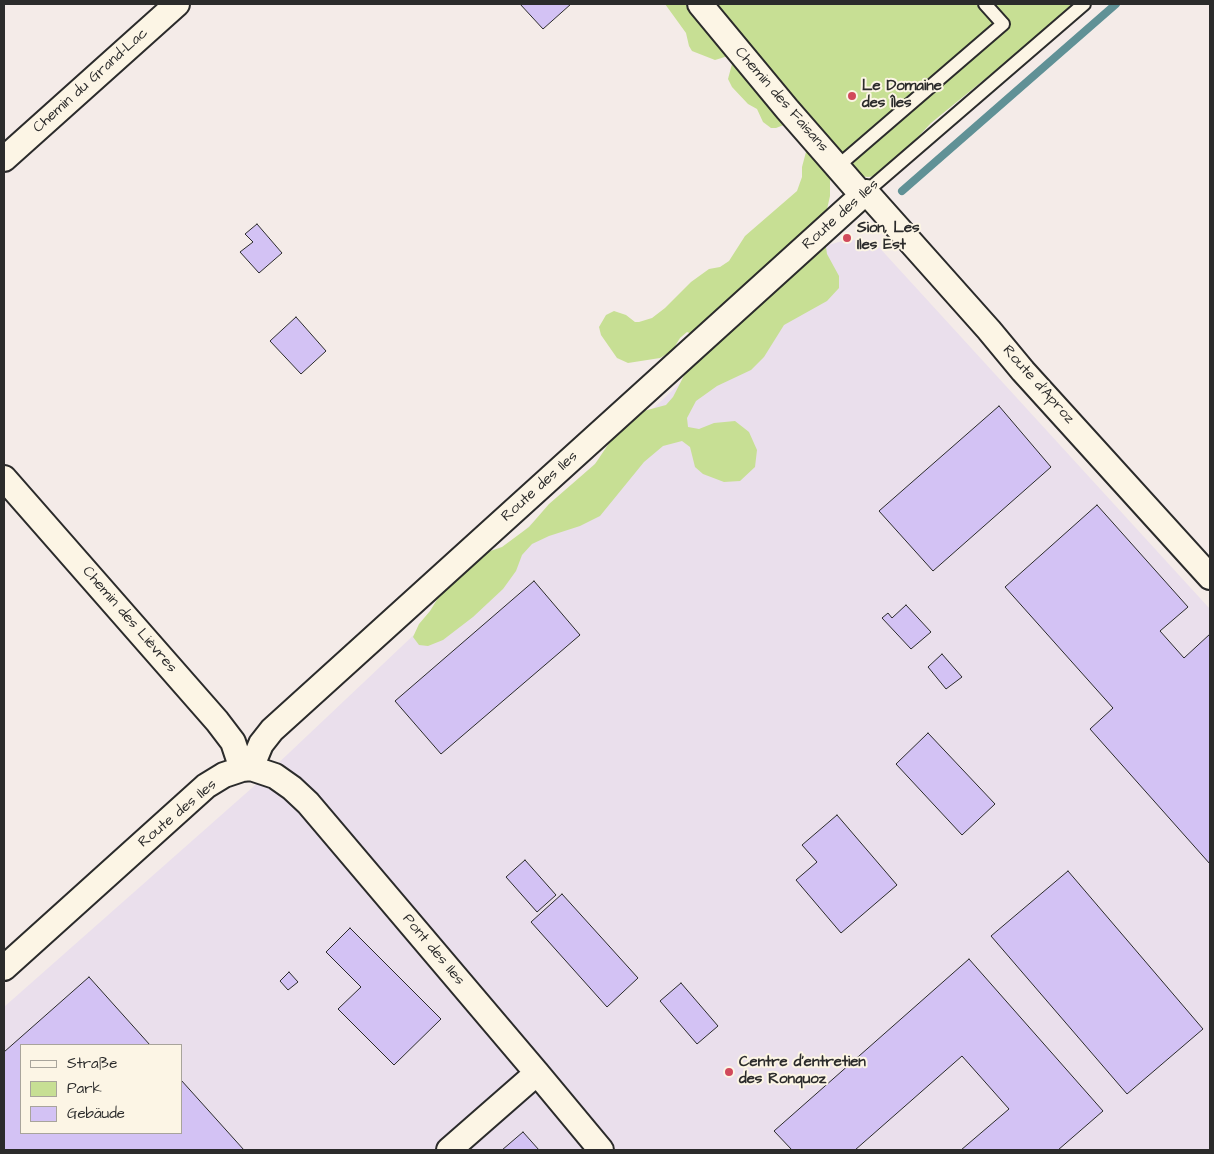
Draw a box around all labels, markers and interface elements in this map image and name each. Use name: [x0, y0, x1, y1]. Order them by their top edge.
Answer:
street label: Chemin du Grand-Lac: [30, 25, 152, 137]
street label: Chemin des Faisans: [730, 44, 832, 156]
place label: Le Domaine des Îles: [862, 78, 942, 113]
marker: Le Domaine des Îles: [846, 90, 858, 102]
street label: Route des Iles: [799, 176, 883, 254]
place label: Sion, Les Iles Est: [857, 220, 920, 255]
marker: Sion, Les Iles Est: [841, 232, 853, 244]
street label: Route d'Aproz: [998, 342, 1078, 428]
street label: Route des Iles: [498, 448, 582, 526]
street label: Chemin des Lièvres: [78, 563, 180, 677]
street label: Route des Iles: [135, 776, 221, 852]
street label: Pont des Iles: [398, 911, 468, 989]
legend: [20, 1044, 182, 1134]
text: Straße: [67, 1053, 117, 1074]
place label: Centre d'entretien des Ronquoz: [739, 1054, 866, 1089]
marker: Centre d'entretien des Ronquoz: [723, 1066, 735, 1078]
text: Park: [67, 1078, 102, 1099]
text: Gebäude: [67, 1103, 125, 1124]

